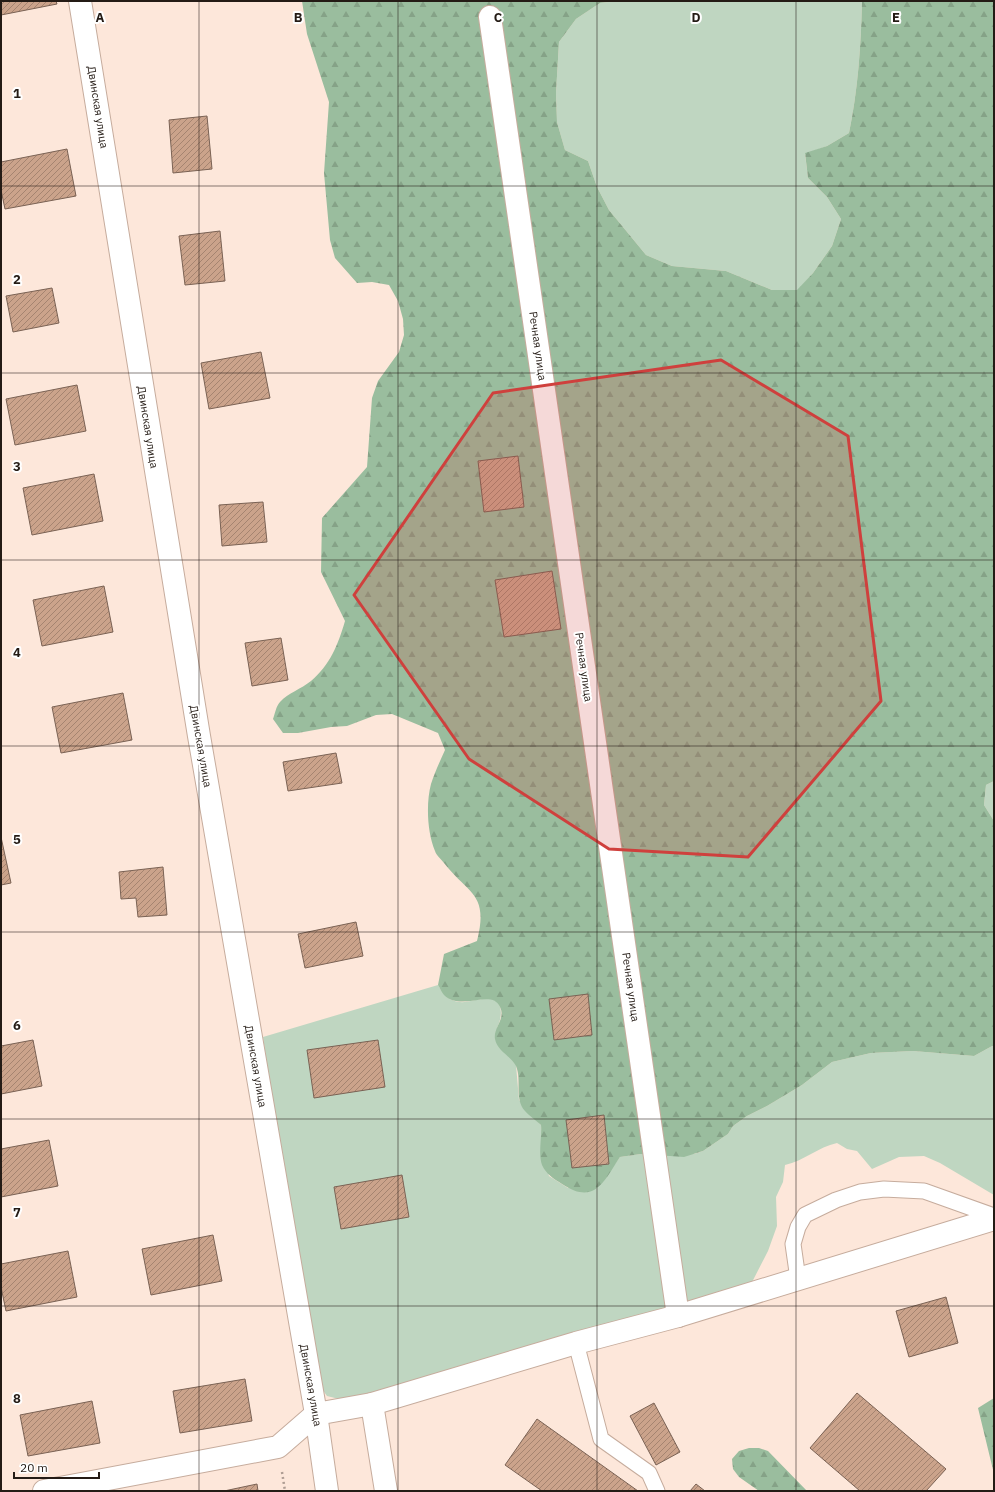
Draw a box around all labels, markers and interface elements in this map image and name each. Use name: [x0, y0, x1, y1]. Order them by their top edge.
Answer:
text: A: [96, 9, 105, 26]
text: B: [294, 9, 303, 26]
text: C: [494, 9, 503, 26]
text: D: [691, 9, 701, 26]
text: E: [892, 9, 900, 26]
street label: Двинская улица: [85, 65, 111, 149]
text: 1: [13, 85, 21, 102]
text: 2: [13, 271, 21, 288]
street label: Речная улица: [526, 311, 550, 382]
street label: Двинская улица: [135, 385, 161, 469]
text: 3: [13, 458, 21, 475]
street label: Речная улица: [572, 632, 596, 703]
text: 4: [13, 644, 21, 661]
street label: Двинская улица: [187, 704, 215, 788]
text: 5: [13, 831, 21, 848]
street label: Речная улица: [619, 952, 643, 1023]
text: 6: [13, 1017, 21, 1034]
street label: Двинская улица: [242, 1024, 270, 1108]
text: 7: [13, 1204, 21, 1221]
street label: Двинская улица: [297, 1343, 325, 1427]
text: 8: [13, 1390, 21, 1407]
scale bar: [14, 1454, 99, 1480]
text: 20 m: [20, 1460, 48, 1475]

